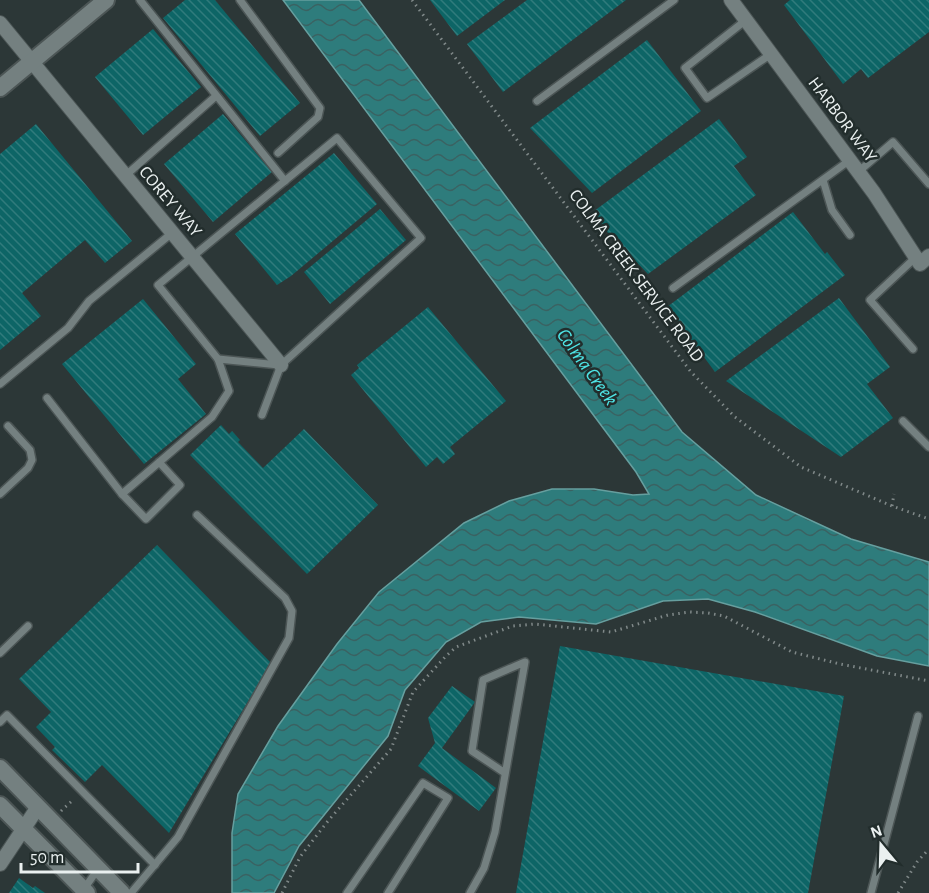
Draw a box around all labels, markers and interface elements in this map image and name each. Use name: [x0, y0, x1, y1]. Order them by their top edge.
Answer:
street label: HARBOR WAY: [804, 74, 880, 166]
street label: COREY WAY: [135, 163, 205, 241]
street label: COLMA CREEK SERVICE ROAD: [565, 186, 707, 366]
water label: Colma Creek: [553, 325, 621, 409]
north arrow: [851, 815, 911, 875]
text: N: [869, 822, 884, 841]
scale bar: [21, 836, 138, 874]
text: 50 m: [30, 849, 64, 867]

